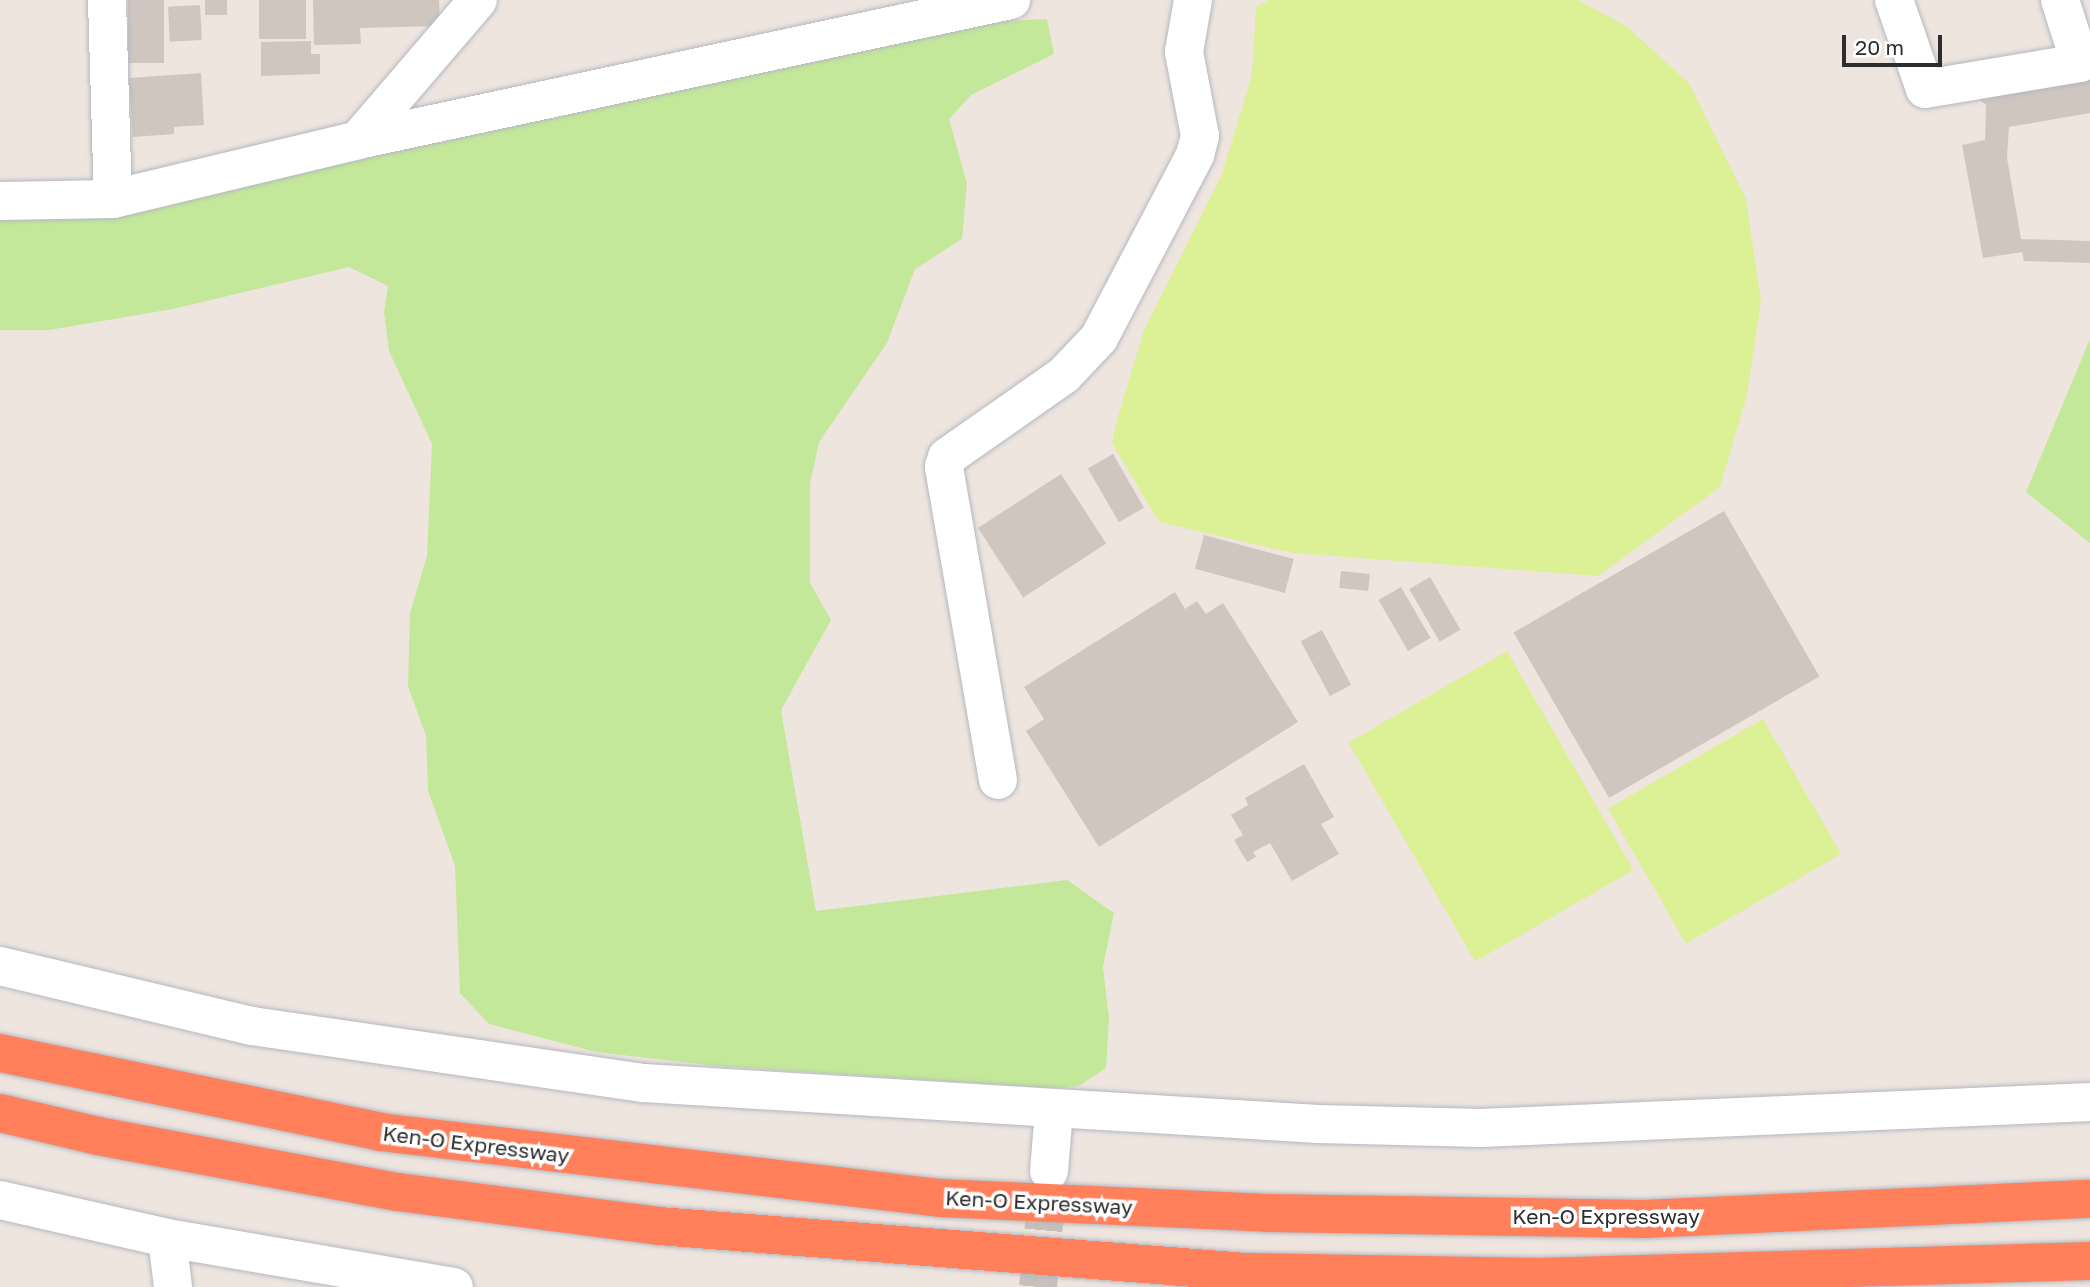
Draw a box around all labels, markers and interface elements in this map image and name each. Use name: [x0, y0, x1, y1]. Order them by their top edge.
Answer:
scale bar: [1845, 21, 1945, 65]
text: 20 m: [1855, 34, 1904, 60]
street label: Ken-O Expressway: [381, 1120, 571, 1168]
street label: Ken-O Expressway: [945, 1185, 1133, 1219]
street label: Ken-O Expressway: [1512, 1203, 1700, 1229]

